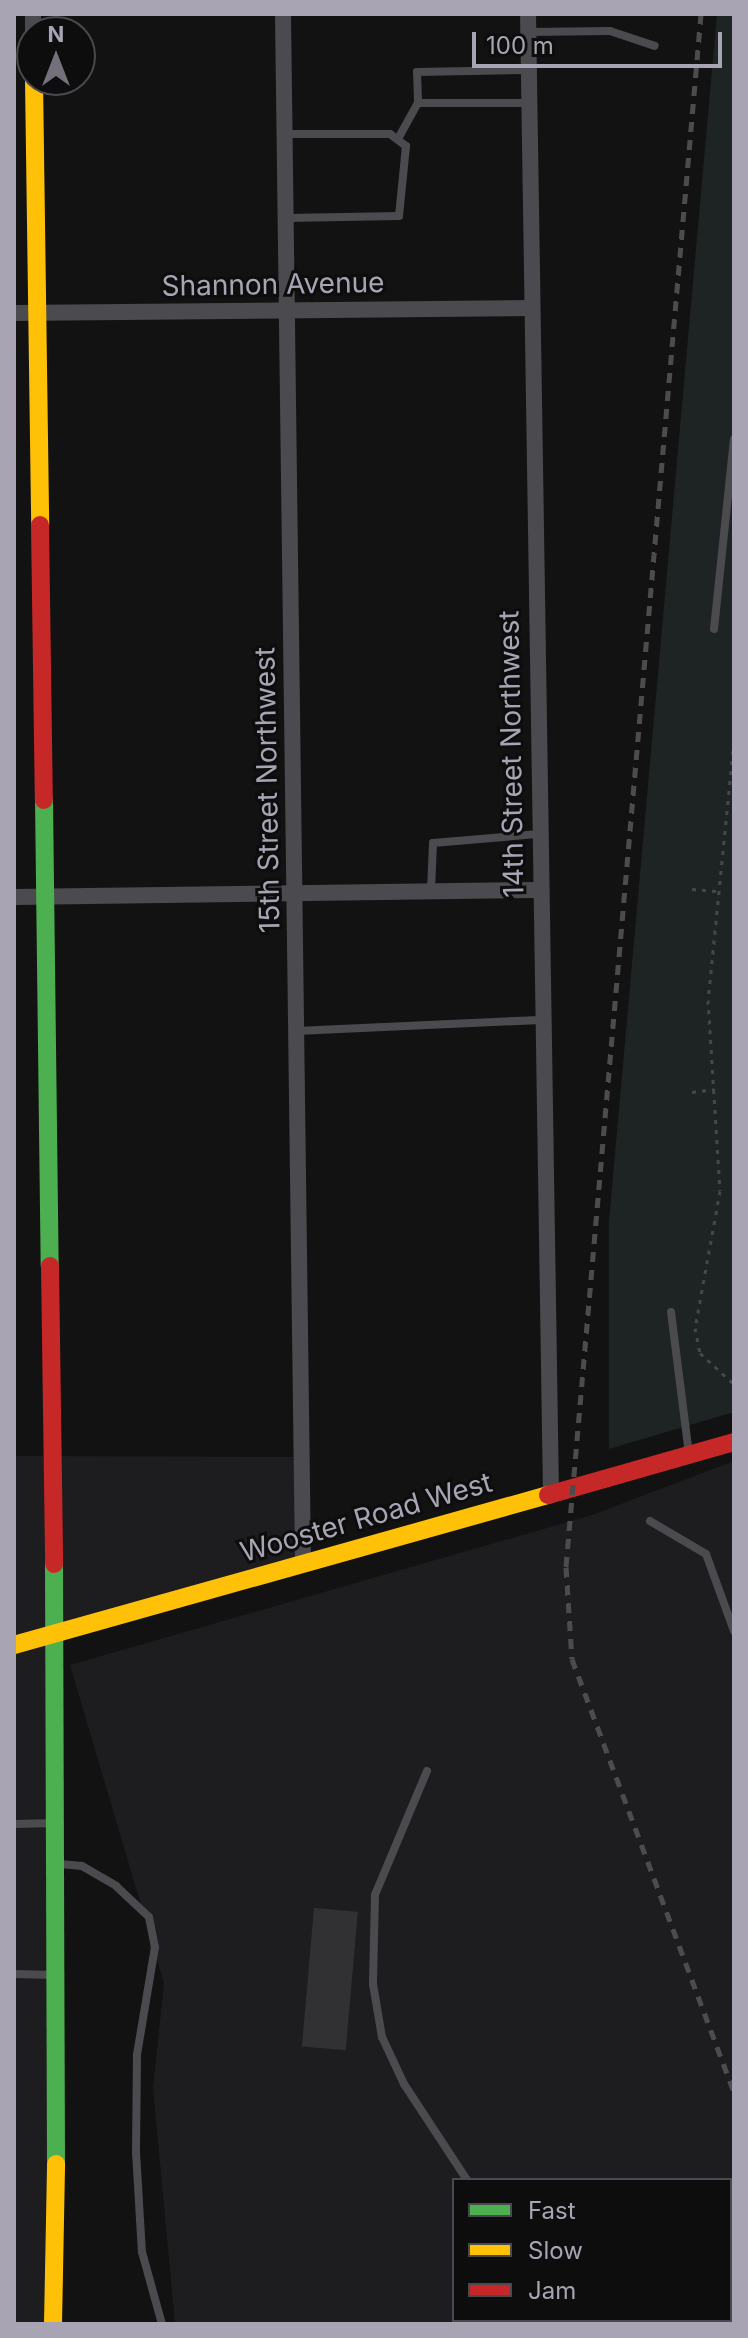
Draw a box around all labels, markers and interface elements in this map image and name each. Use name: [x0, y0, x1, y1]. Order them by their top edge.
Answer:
north arrow: [16, 16, 96, 96]
scale bar: [476, 16, 726, 66]
text: N: [48, 21, 64, 47]
text: 100 m: [486, 31, 554, 60]
street label: Shannon Avenue: [161, 265, 385, 303]
street label: 14th Street Northwest: [492, 610, 530, 898]
street label: 15th Street Northwest: [248, 647, 286, 933]
street label: Wooster Road West: [236, 1465, 496, 1569]
legend: [452, 2178, 732, 2322]
text: Fast: [528, 2196, 576, 2225]
text: Slow: [528, 2236, 583, 2265]
text: Jam: [528, 2276, 576, 2305]

